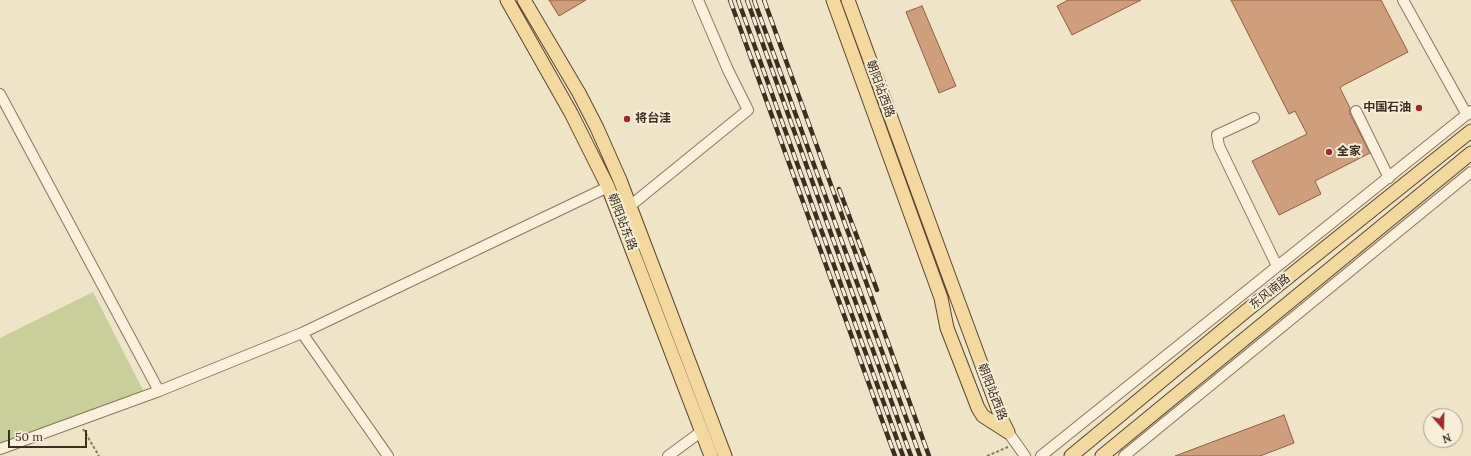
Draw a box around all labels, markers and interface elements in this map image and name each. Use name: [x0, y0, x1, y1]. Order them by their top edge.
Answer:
street label: 朝阳站西路: [863, 58, 897, 120]
place label: 中国石油: [1363, 101, 1411, 115]
marker: 中国石油: [1414, 103, 1424, 113]
place label: 将台洼: [635, 112, 671, 126]
marker: 将台洼: [622, 114, 632, 124]
place label: 全家: [1337, 145, 1361, 159]
marker: 全家: [1324, 147, 1334, 157]
street label: 朝阳站东路: [605, 191, 639, 253]
street label: 东风南路: [1247, 271, 1293, 313]
street label: 朝阳站西路: [975, 361, 1009, 423]
north arrow: [1423, 408, 1463, 448]
scale bar: [10, 422, 89, 448]
text: 50 m: [15, 429, 43, 444]
text: N: [1440, 430, 1453, 446]

